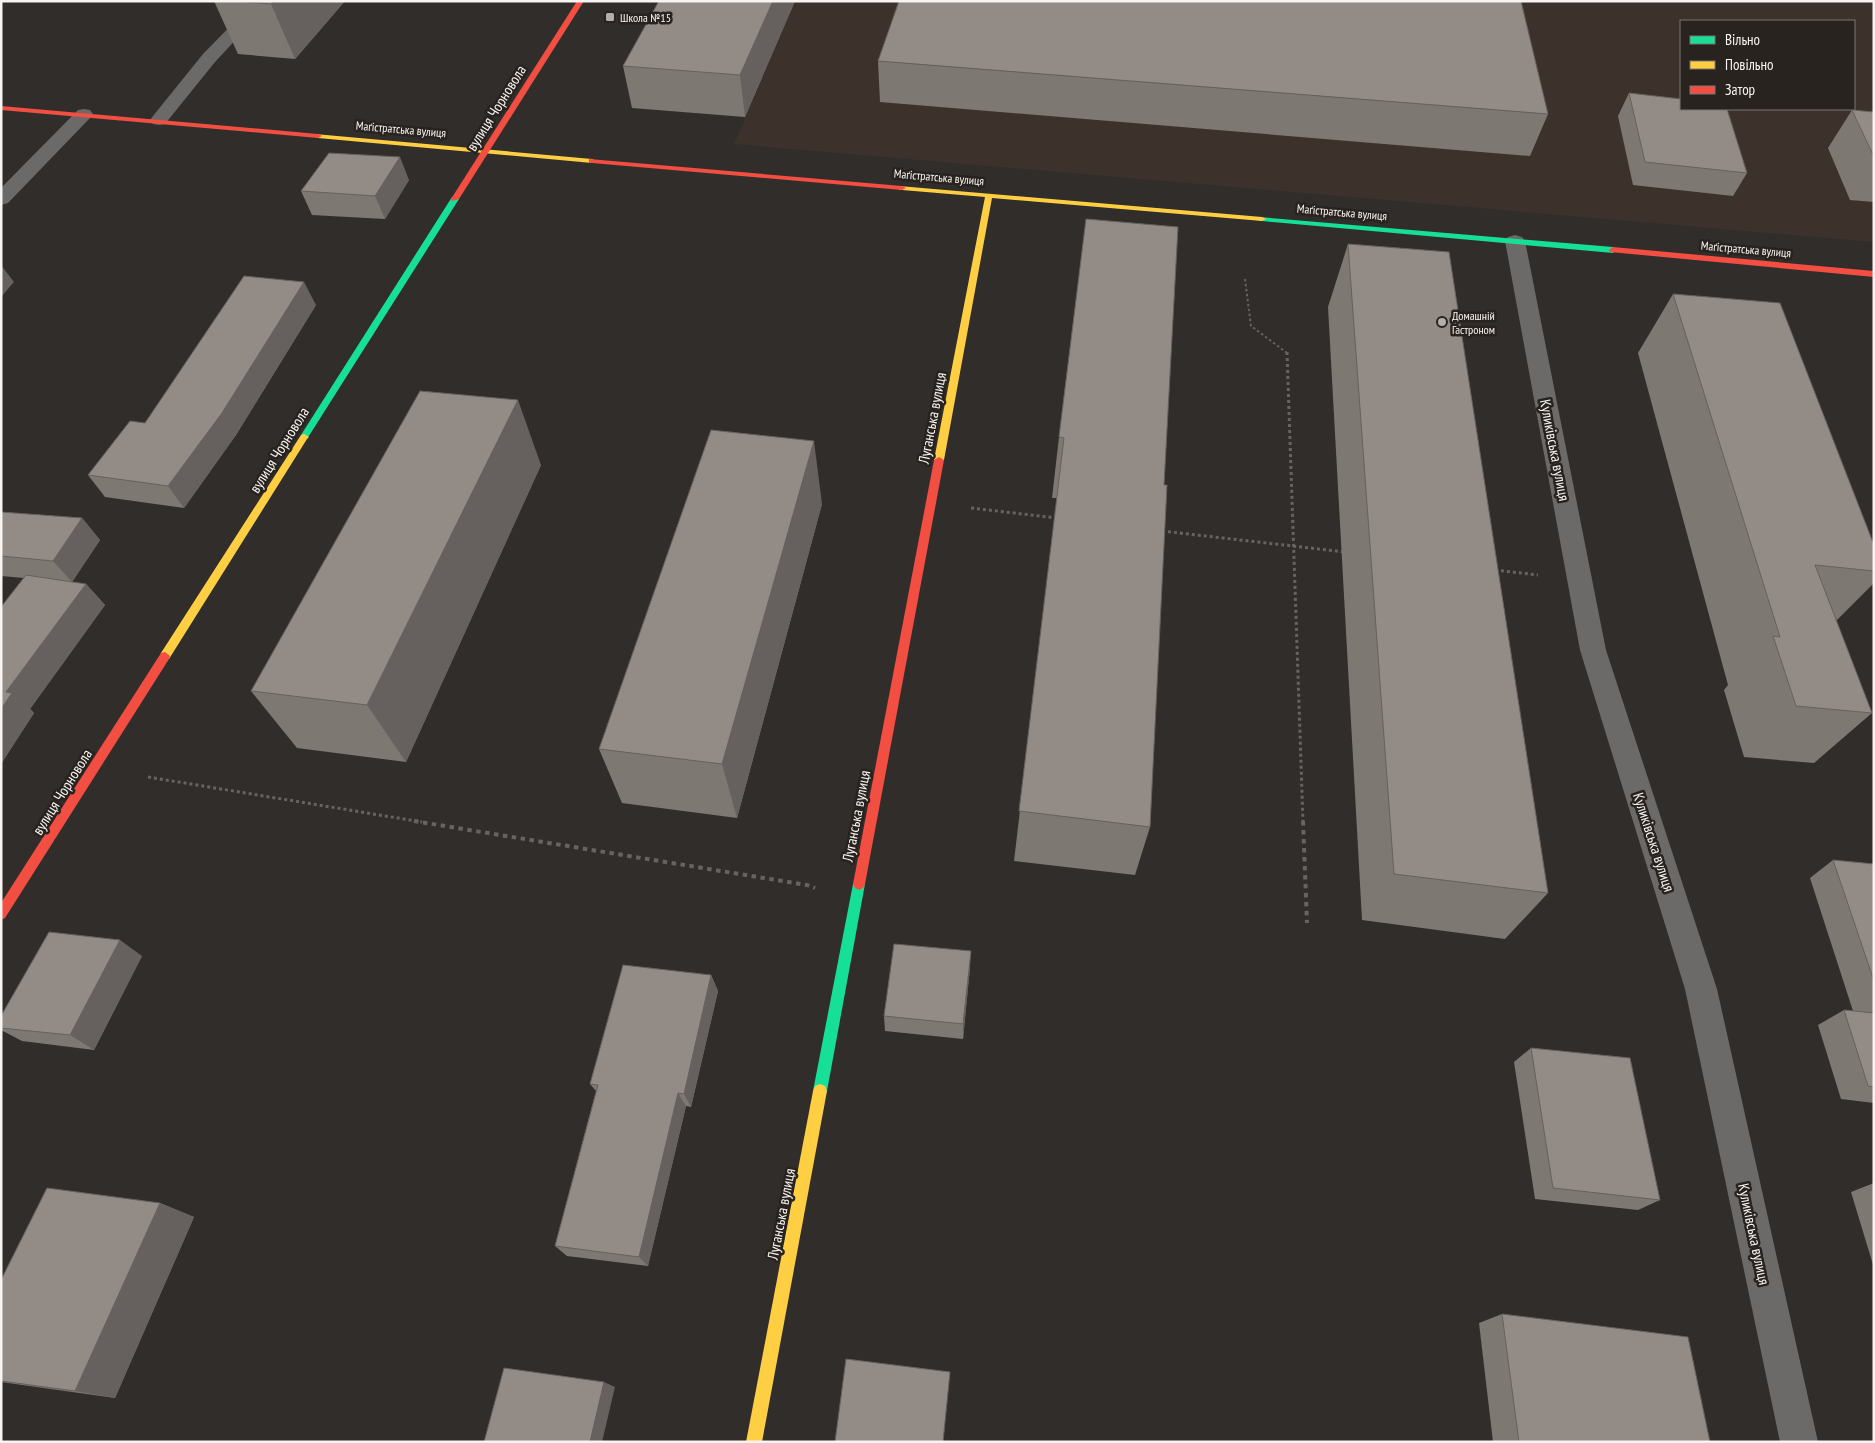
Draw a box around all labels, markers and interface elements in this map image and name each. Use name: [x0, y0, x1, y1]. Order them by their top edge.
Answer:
place label: Школа №15: [620, 10, 671, 25]
marker: Школа №15: [604, 11, 616, 23]
legend: [1680, 20, 1855, 110]
text: Вільно: [1725, 30, 1760, 49]
text: Повільно: [1725, 55, 1773, 74]
street label: вулиця Чорновола: [462, 62, 530, 154]
text: Затор: [1725, 80, 1755, 99]
street label: Маґістратська вулиця: [355, 118, 447, 140]
street label: Маґістратська вулиця: [893, 166, 985, 188]
street label: Маґістратська вулиця: [1296, 201, 1388, 223]
street label: Маґістратська вулиця: [1700, 238, 1792, 260]
place label: Домашній Гастроном: [1452, 308, 1495, 337]
marker: Домашній Гастроном: [1436, 316, 1448, 328]
street label: Луганська вулиця: [914, 370, 950, 466]
street label: Куликівська вулиця: [1536, 398, 1574, 503]
street label: вулиця Чорновола: [245, 404, 313, 496]
street label: вулиця Чорновола: [28, 746, 96, 838]
street label: Луганська вулиця: [838, 768, 874, 864]
street label: Куликівська вулиця: [1629, 790, 1679, 894]
street label: Луганська вулиця: [763, 1166, 799, 1262]
street label: Куликівська вулиця: [1734, 1182, 1774, 1287]

